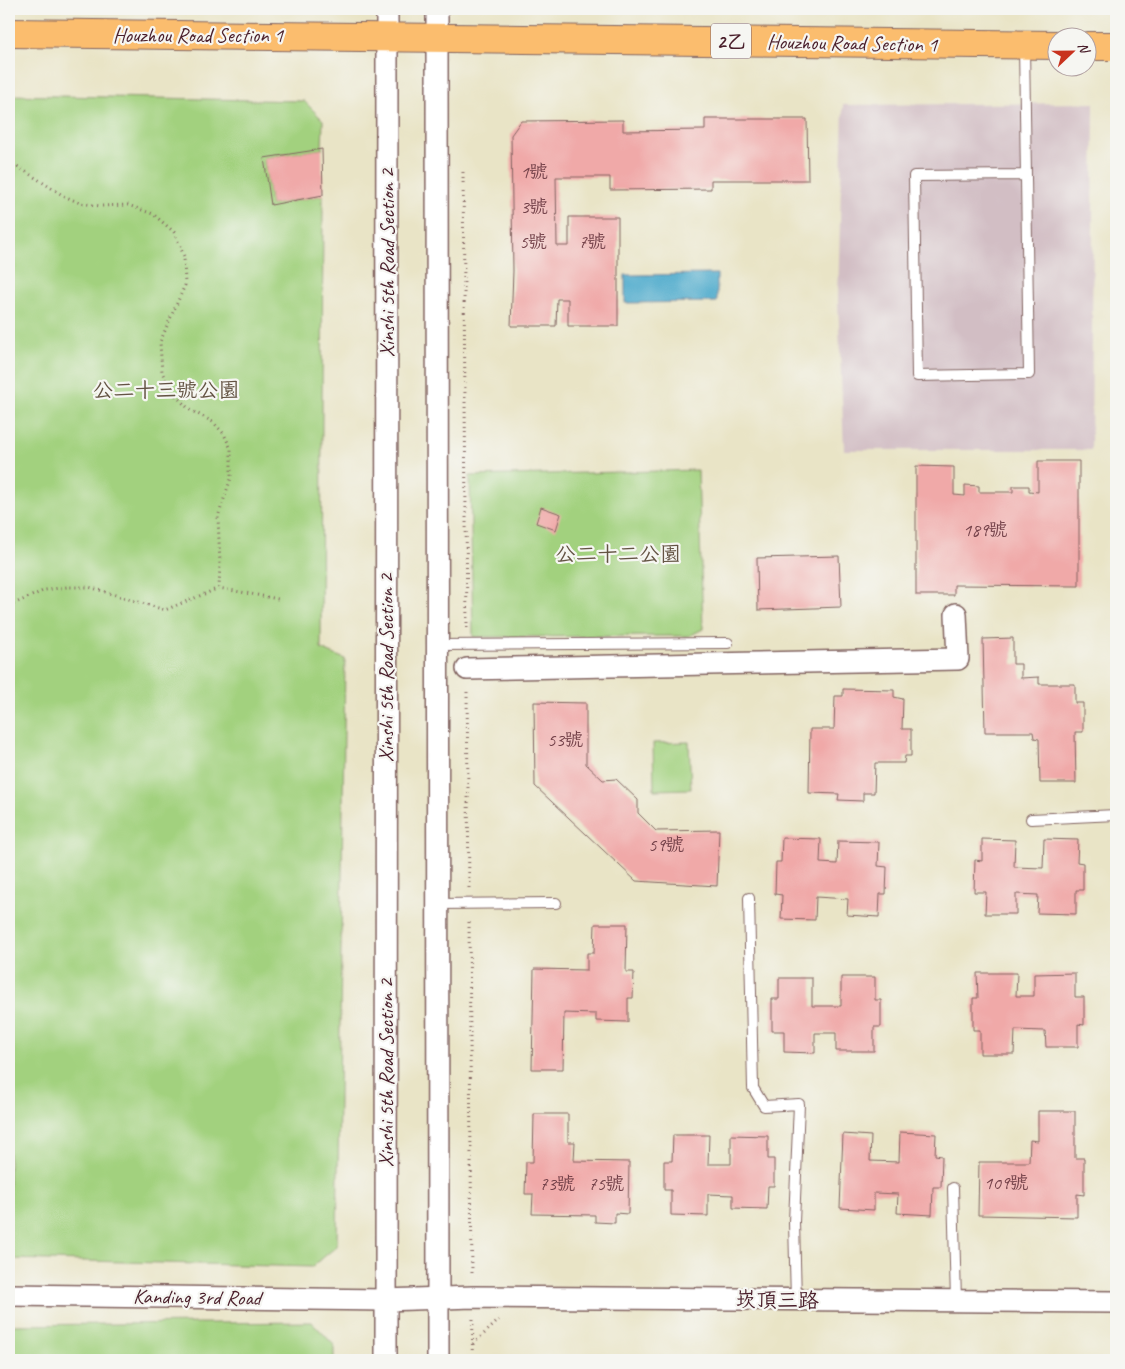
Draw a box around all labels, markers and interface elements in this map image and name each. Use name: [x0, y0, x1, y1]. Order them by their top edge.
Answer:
street label: Houzhou Road Section 1: [113, 22, 285, 48]
road number: 2乙: [711, 23, 751, 58]
north arrow: [1048, 28, 1098, 78]
street label: Houzhou Road Section 1: [767, 29, 939, 58]
text: N: [1074, 40, 1094, 57]
house number: 1號: [520, 160, 548, 184]
street label: Xinshi 5th Road Section 2: [374, 167, 400, 357]
house number: 3號: [520, 195, 548, 219]
house number: 5號: [519, 230, 547, 254]
house number: 7號: [578, 230, 606, 254]
park label: 公二十三號公園: [93, 377, 240, 403]
house number: 189號: [963, 518, 1007, 542]
park label: 公二十二公園: [555, 541, 681, 567]
street label: Xinshi 5th Road Section 2: [373, 572, 399, 762]
house number: 53號: [547, 728, 583, 752]
house number: 59號: [648, 833, 684, 857]
street label: Xinshi 5th Road Section 2: [373, 977, 399, 1167]
house number: 109號: [984, 1171, 1028, 1195]
house number: 73號: [539, 1172, 575, 1196]
house number: 75號: [588, 1172, 624, 1196]
street label: Kanding 3rd Road: [133, 1283, 264, 1311]
street label: 崁頂三路: [735, 1286, 819, 1314]

